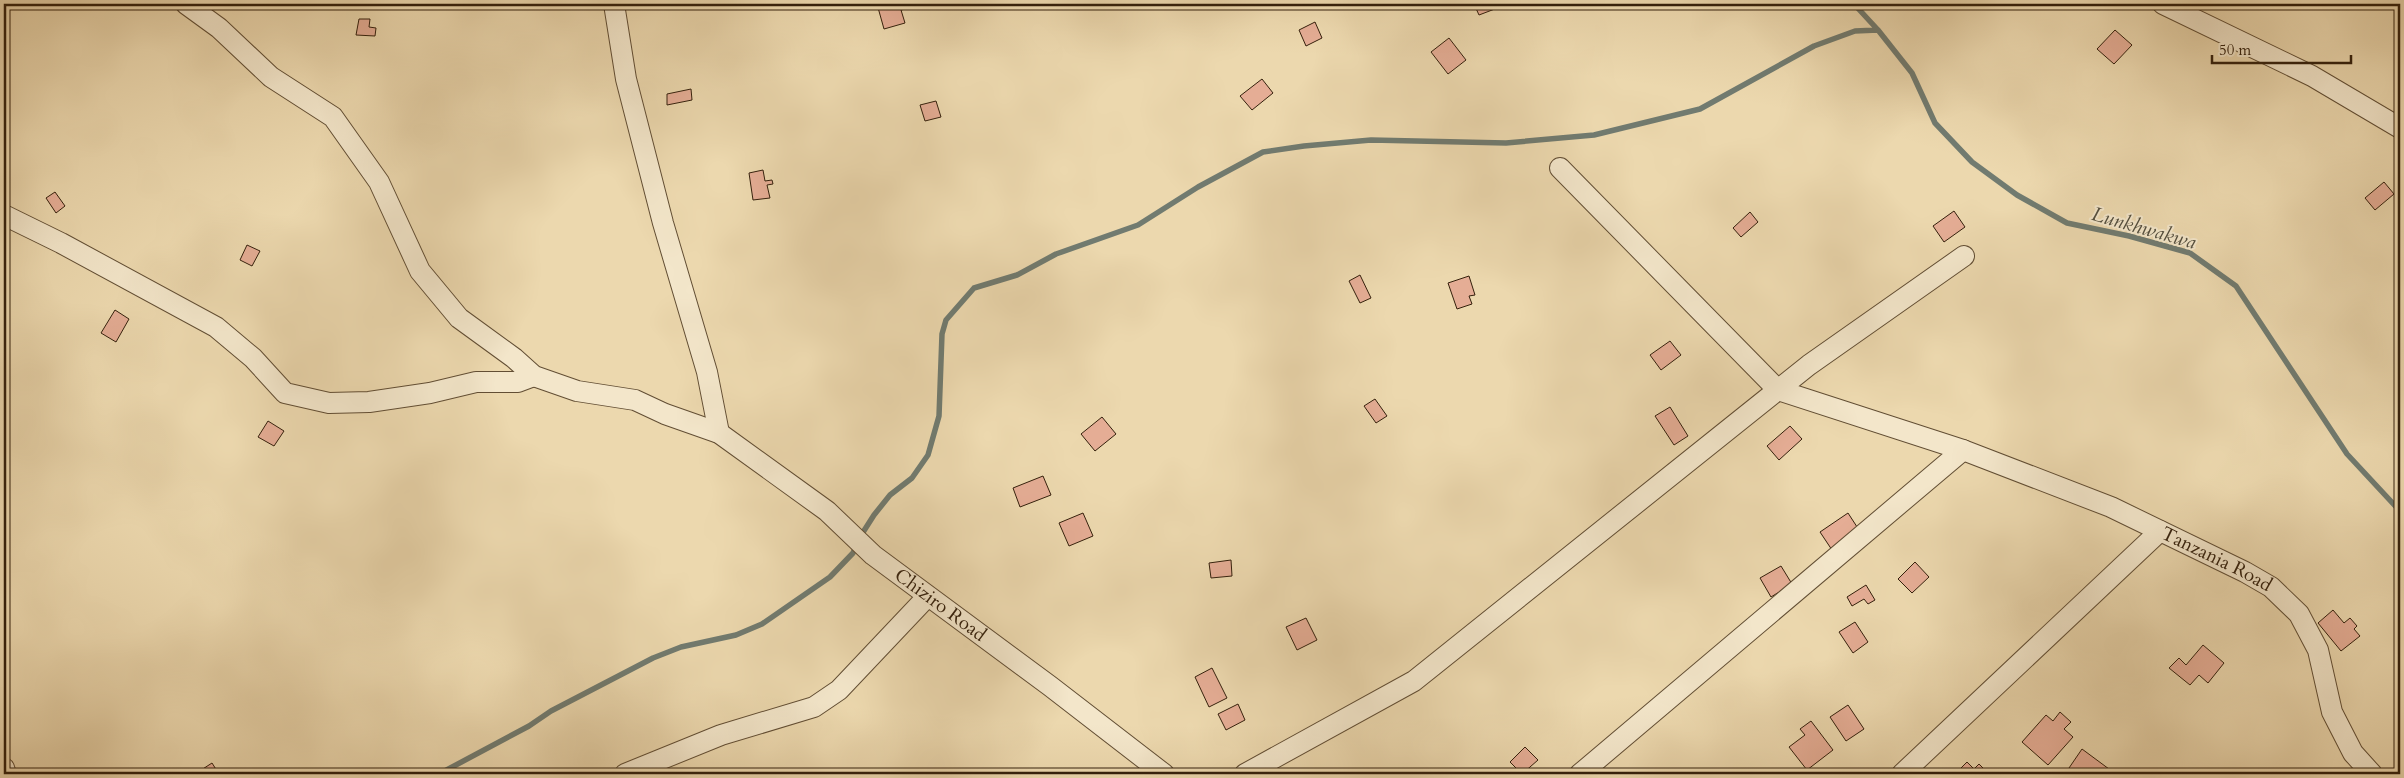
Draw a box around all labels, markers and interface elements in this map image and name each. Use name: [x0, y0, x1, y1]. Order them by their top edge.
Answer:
scale bar: [2212, 32, 2350, 64]
text: 50 m: [2219, 40, 2251, 60]
water label: Lunkhwakwa: [2089, 200, 2199, 256]
street label: Tanzania Road: [2157, 520, 2277, 598]
street label: Chiziro Road: [889, 562, 992, 648]

